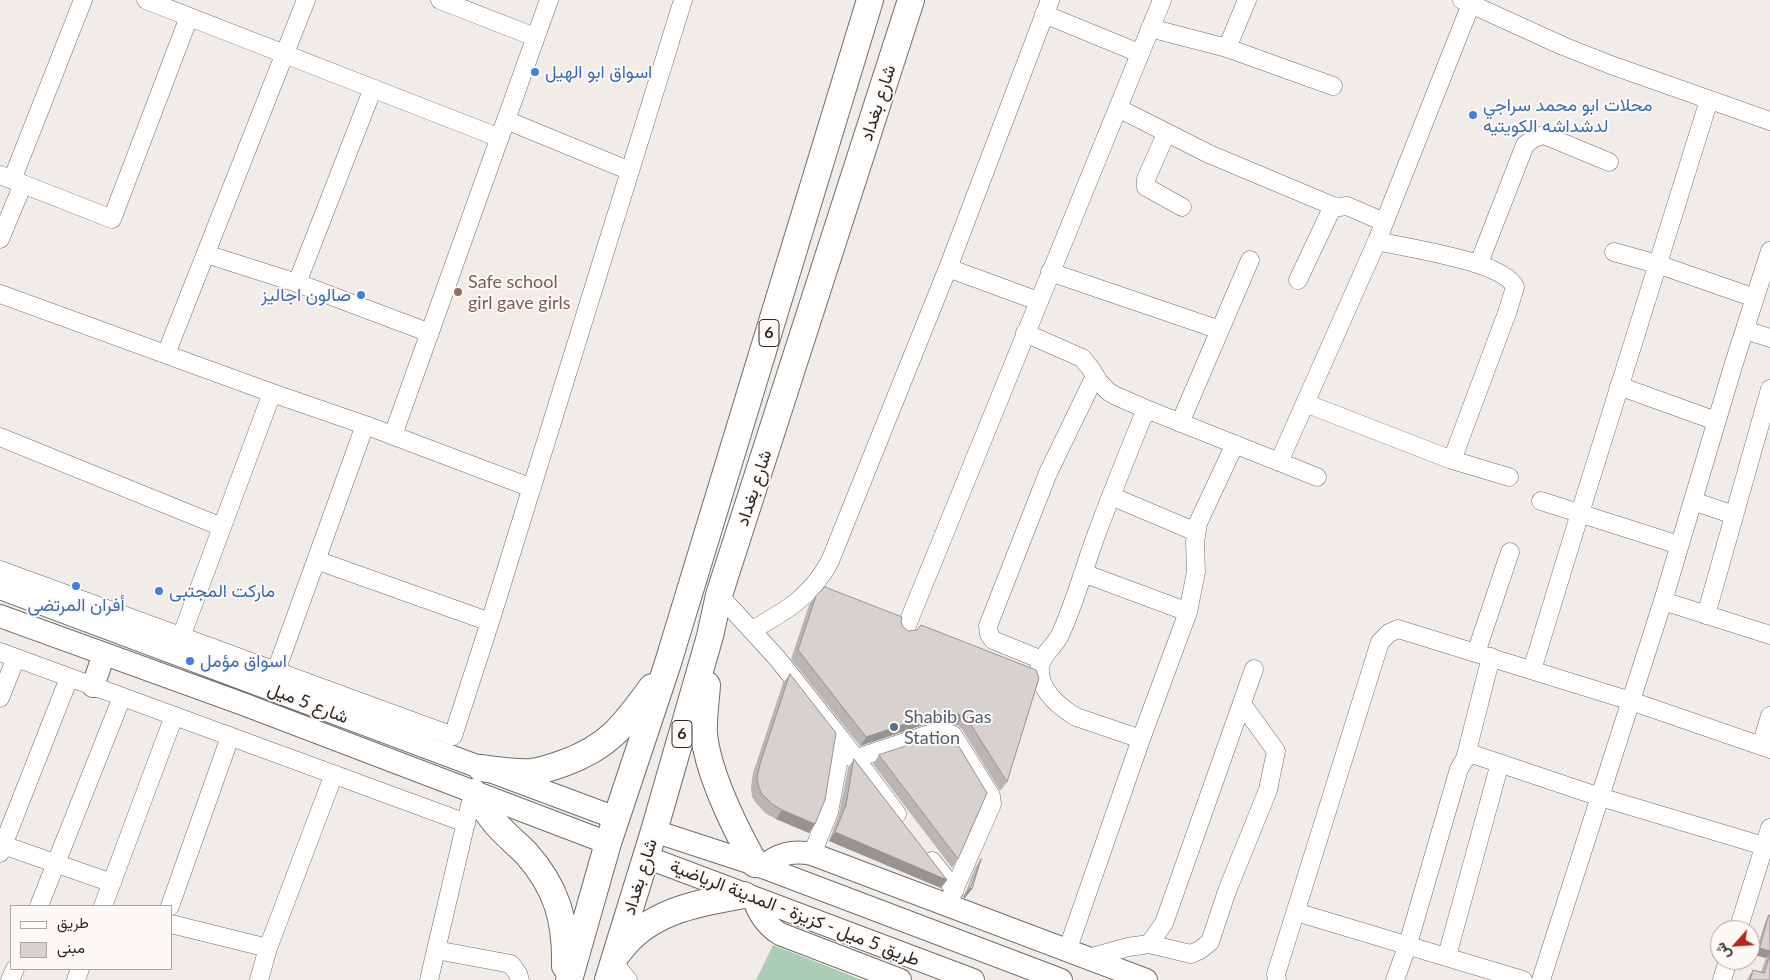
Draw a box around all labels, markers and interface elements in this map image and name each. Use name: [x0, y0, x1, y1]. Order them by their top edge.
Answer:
place label: اسواق ابو الهيل: [545, 61, 652, 83]
street label: شارع بغداد: [856, 62, 900, 144]
marker: اسواق ابو الهيل: [529, 66, 541, 78]
place label: محلات ابو محمد سراجي لدشداشه الكويتيه: [1483, 94, 1652, 136]
marker: محلات ابو محمد سراجي لدشداشه الكويتيه: [1467, 109, 1479, 121]
place label: Safe school girl gave girls: [468, 271, 571, 314]
place label: صالون اجاليز: [261, 284, 351, 306]
marker: Safe school girl gave girls: [452, 286, 464, 298]
marker: صالون اجاليز: [355, 289, 367, 301]
road number: 6: [759, 319, 779, 346]
street label: شارع بغداد: [732, 447, 776, 529]
marker: أفران المرتضى: [70, 580, 82, 592]
place label: ماركت المجتبى: [169, 580, 275, 602]
marker: ماركت المجتبى: [153, 585, 165, 597]
place label: أفران المرتضى: [27, 594, 125, 616]
place label: اسواق مؤمل: [200, 650, 287, 672]
marker: اسواق مؤمل: [184, 655, 196, 667]
street label: شارع 5 ميل: [265, 678, 351, 728]
place label: Shabib Gas Station: [904, 706, 992, 749]
road number: 6: [672, 721, 692, 748]
marker: Shabib Gas Station: [888, 721, 900, 733]
street label: شارع بغداد: [618, 836, 662, 918]
street label: طريق 5 ميل - كزيزة - المدينة الرياضية: [667, 855, 923, 971]
legend: [10, 905, 172, 970]
text: طريق: [57, 913, 89, 931]
north arrow: [1710, 920, 1760, 970]
text: مبنى: [57, 938, 85, 956]
text: ش: [1711, 940, 1733, 963]

